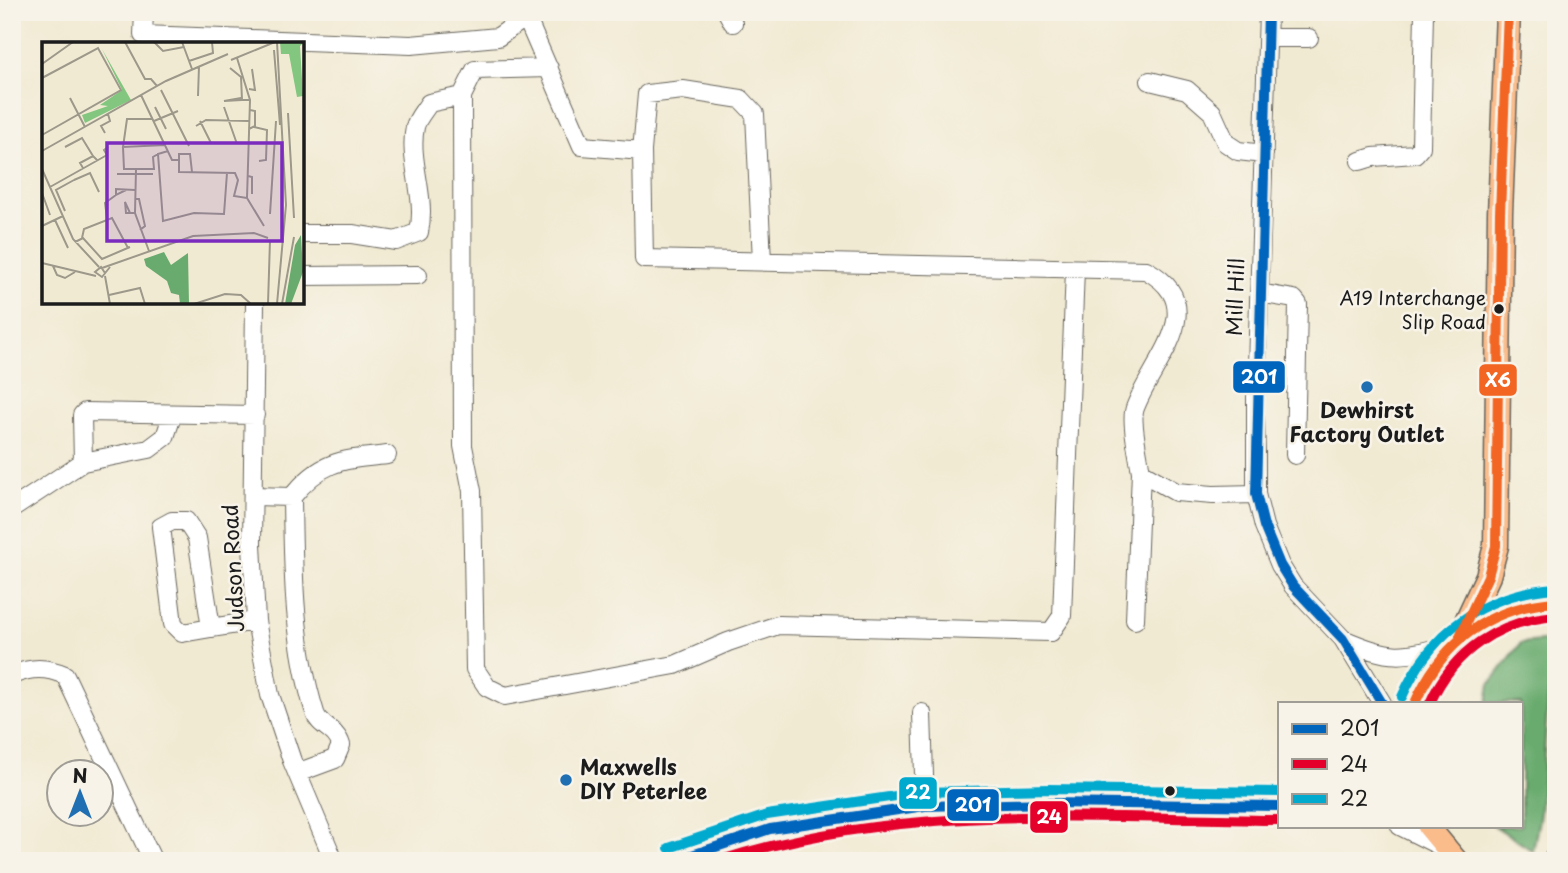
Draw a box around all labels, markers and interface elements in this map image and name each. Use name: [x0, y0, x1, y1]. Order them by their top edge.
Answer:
inset map: [42, 42, 304, 304]
street label: Mill Hill: [1217, 257, 1251, 336]
place label: A19 Interchange Slip Road: [1340, 283, 1486, 335]
marker: A19 Interchange Slip Road: [1492, 302, 1506, 316]
line badge: 201: [1232, 360, 1286, 394]
text: 201: [1241, 362, 1277, 390]
line badge: X6: [1478, 363, 1518, 397]
text: X6: [1484, 365, 1511, 393]
marker: Dewhirst Factory Outlet: [1359, 379, 1375, 395]
place label: Dewhirst Factory Outlet: [1289, 393, 1445, 449]
street label: Judson Road: [213, 503, 251, 633]
legend: [1278, 702, 1522, 828]
text: 201: [1340, 711, 1379, 743]
text: 24: [1340, 747, 1368, 779]
place label: Maxwells DIY Peterlee: [580, 750, 707, 806]
north arrow: [46, 758, 116, 828]
text: N: [72, 761, 88, 789]
marker: Maxwells DIY Peterlee: [558, 772, 574, 788]
line badge: 22: [898, 776, 938, 810]
text: 22: [905, 777, 931, 805]
text: 22: [1340, 781, 1368, 813]
unlabelled marker: [1163, 784, 1177, 798]
line badge: 201: [946, 788, 1000, 822]
text: 201: [955, 790, 991, 818]
line badge: 24: [1029, 800, 1069, 834]
text: 24: [1036, 802, 1062, 830]

